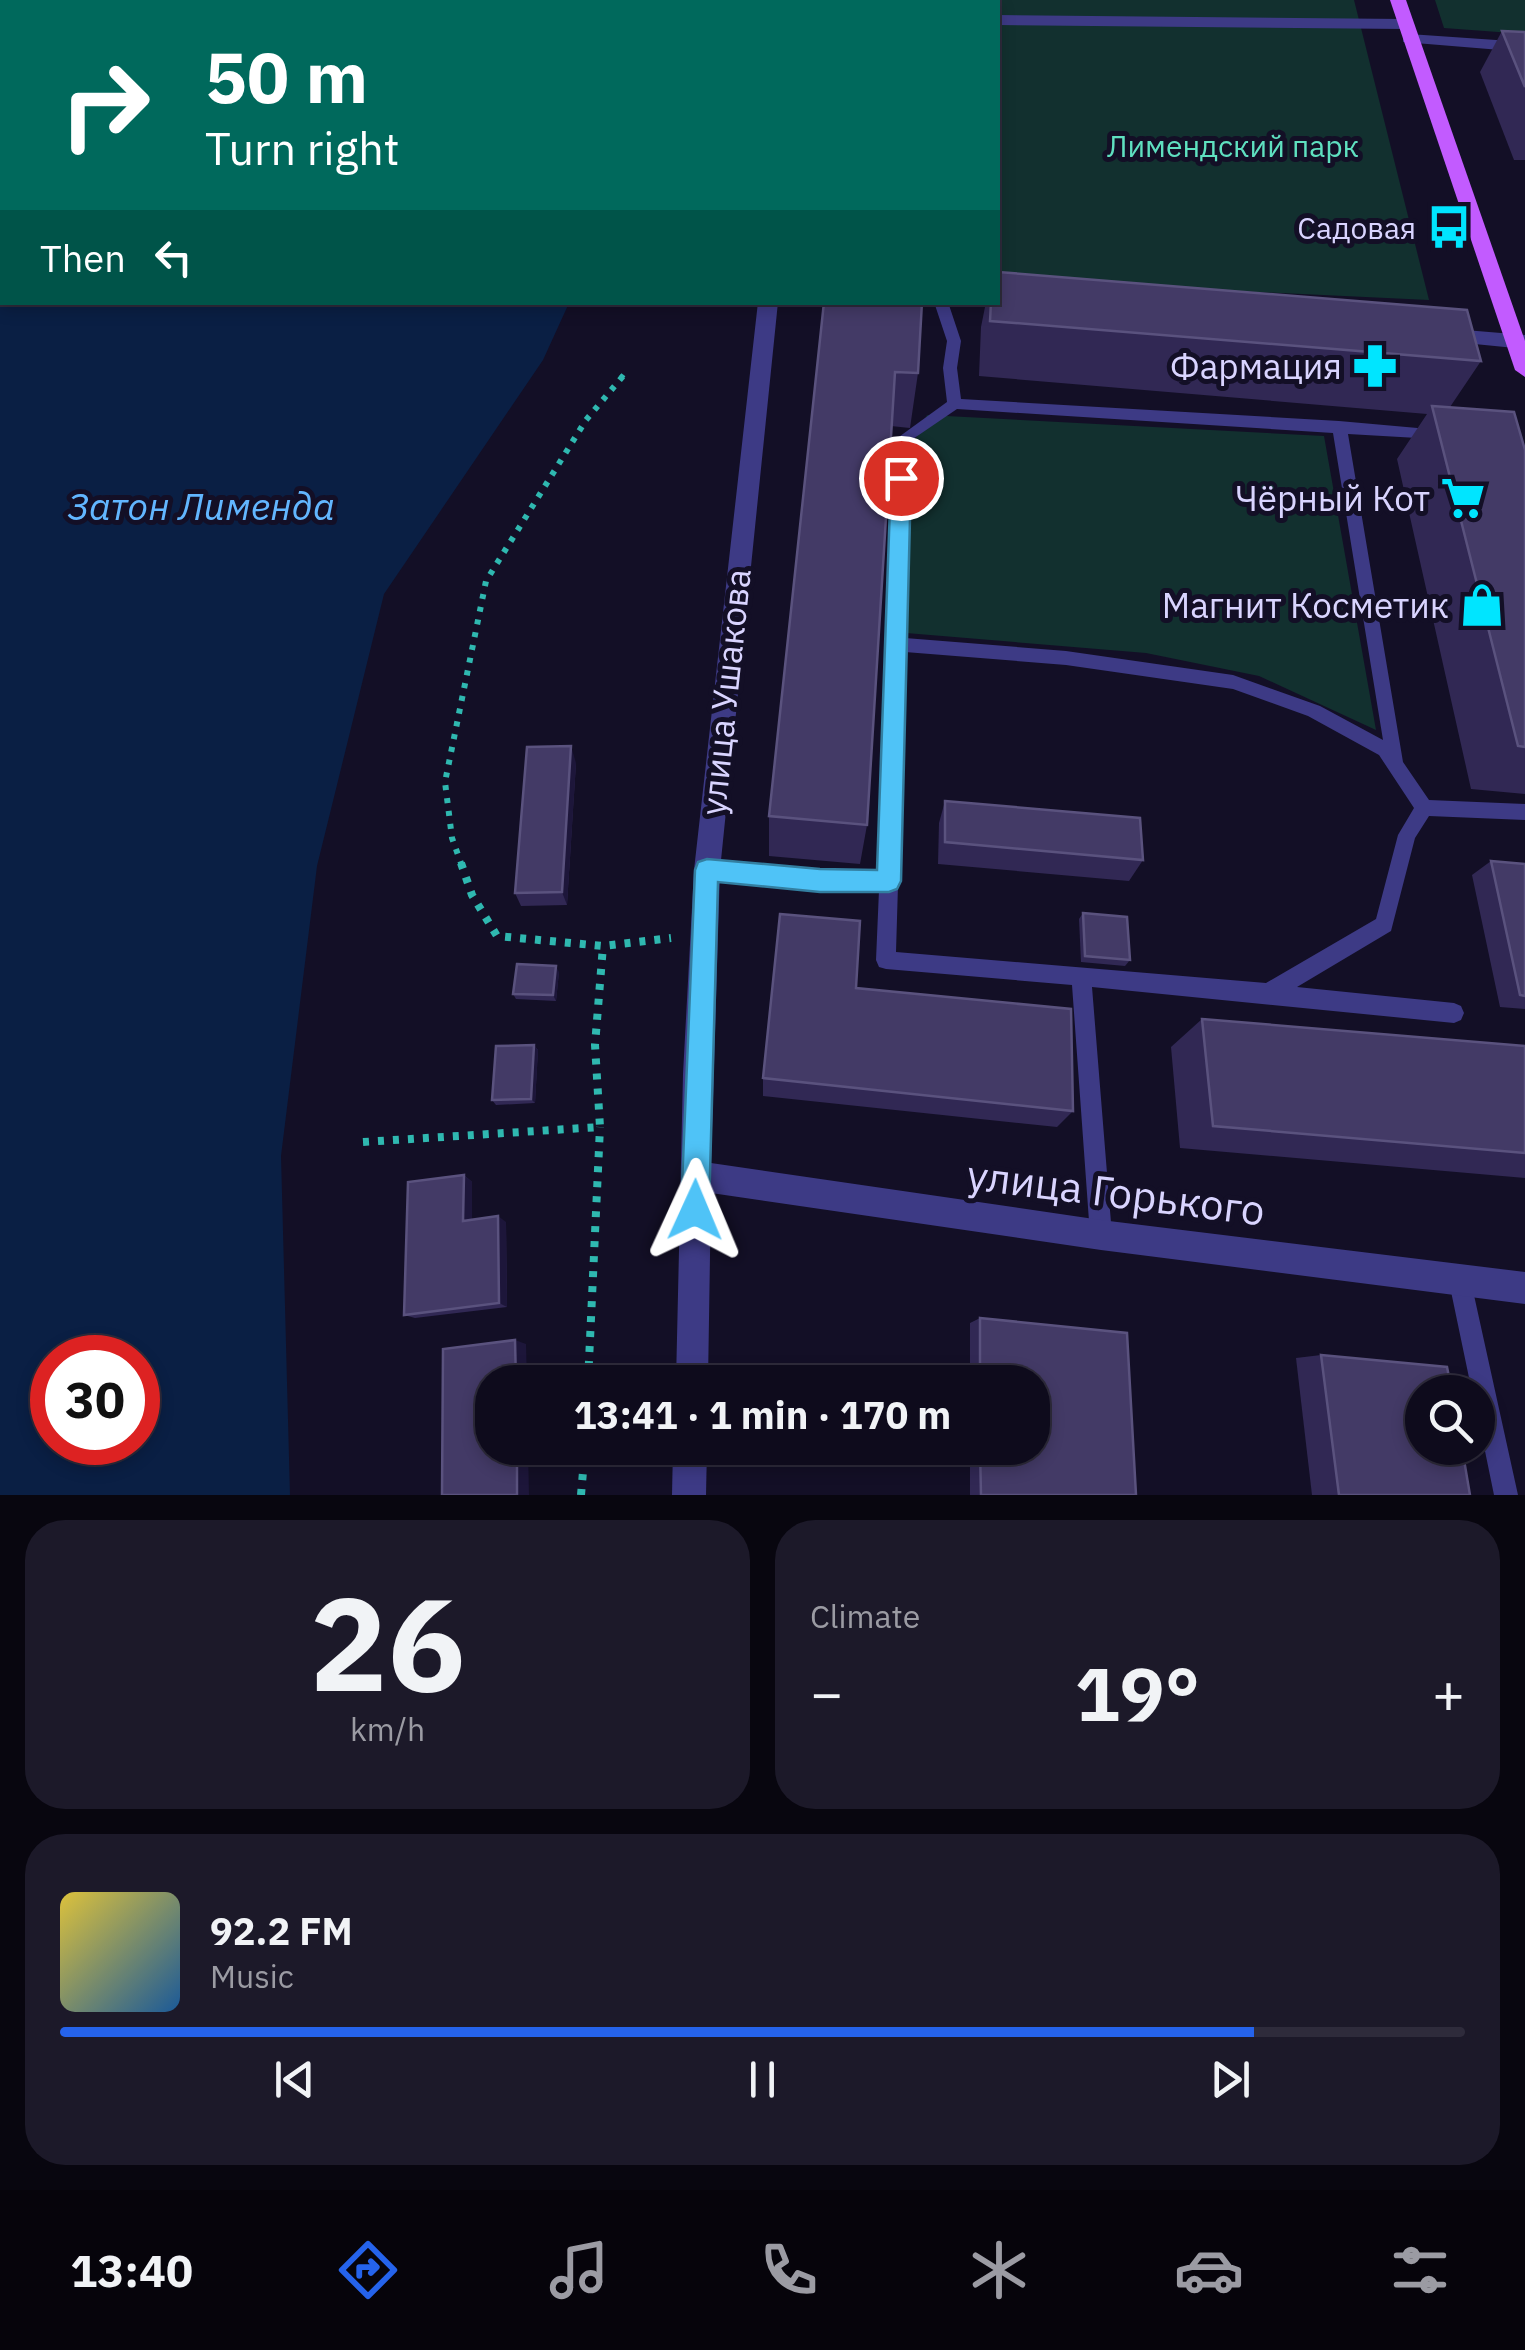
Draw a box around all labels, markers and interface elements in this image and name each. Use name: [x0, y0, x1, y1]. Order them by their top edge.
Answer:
text: 50 m: [205, 31, 368, 122]
icon: right: [40, 40, 170, 170]
text: Turn right: [205, 119, 400, 177]
park label: Лимендский парк: [1107, 126, 1359, 165]
bus stop icon: Садовая: [1425, 203, 1473, 251]
place label: Садовая: [1297, 208, 1416, 247]
icon: left: [146, 230, 201, 285]
text: Then: [40, 233, 126, 282]
pharmacy icon: Фармация: [1351, 342, 1399, 390]
place label: Фармация: [1170, 343, 1342, 389]
pin: [859, 436, 944, 521]
icon: arrive: [874, 451, 929, 506]
supermarket icon: Чёрный Кот: [1439, 474, 1487, 522]
place label: Чёрный Кот: [1235, 475, 1430, 521]
water label: Затон Лименда: [67, 481, 335, 530]
street label: улица Ушакова: [689, 566, 761, 818]
shop icon: Магнит Косметик: [1458, 581, 1506, 629]
place label: Магнит Косметик: [1162, 582, 1449, 628]
street label: улица Горького: [964, 1146, 1268, 1238]
position arrow: [643, 1158, 747, 1262]
speed limit sign: 30: [30, 1335, 160, 1465]
map controls: [1405, 1375, 1495, 1465]
button: search: [1405, 1375, 1495, 1465]
text: 13:41 · 1 min · 170 m: [574, 1390, 951, 1439]
text: 26: [309, 1558, 466, 1727]
text: Climate: [810, 1595, 920, 1637]
text: 19°: [1075, 1644, 1200, 1742]
text: −: [810, 1657, 843, 1728]
text: +: [1432, 1657, 1465, 1728]
text: km/h: [350, 1708, 425, 1750]
text: 92.2 FM: [210, 1906, 353, 1955]
text: Music: [210, 1955, 294, 1997]
icon: previous: [267, 2052, 322, 2107]
icon: pause: [735, 2052, 790, 2107]
icon: next: [1203, 2052, 1258, 2107]
icon: directions: [333, 2235, 403, 2305]
icon: music: [544, 2235, 614, 2305]
icon: phone: [754, 2235, 824, 2305]
icon: climate: [964, 2235, 1034, 2305]
icon: car: [1174, 2235, 1244, 2305]
icon: filters: [1385, 2235, 1455, 2305]
text: 13:40: [70, 2241, 193, 2299]

